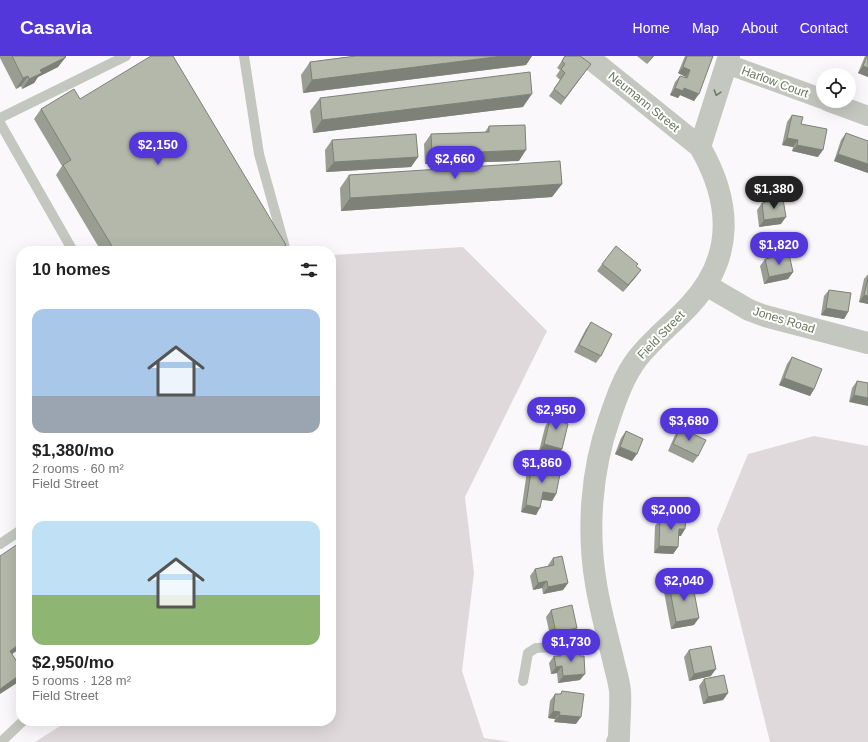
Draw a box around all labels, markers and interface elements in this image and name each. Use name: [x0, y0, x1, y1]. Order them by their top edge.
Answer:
text: Casavia: [20, 17, 92, 38]
text: Home: [633, 20, 670, 36]
text: Map: [692, 20, 719, 36]
text: About: [741, 20, 778, 36]
text: Contact: [800, 20, 848, 36]
street label: Harlow Court: [740, 63, 811, 101]
map controls: [816, 68, 856, 108]
button: locate: [816, 68, 856, 108]
street label: Neumann Street: [606, 69, 683, 135]
one-way arrow: [714, 89, 722, 96]
pin: $2,150: [125, 132, 191, 166]
text: $2,150: [138, 137, 178, 152]
pin: $2,660: [422, 146, 488, 180]
text: $2,660: [435, 151, 475, 166]
pin: $1,380: [741, 176, 807, 210]
text: $1,380: [754, 181, 794, 196]
pin: $1,820: [746, 232, 812, 266]
text: $1,820: [759, 237, 799, 252]
icon: filters: [298, 259, 320, 281]
text: 10 homes: [32, 260, 110, 279]
street label: Jones Road: [751, 304, 817, 336]
street label: Field Street: [635, 308, 688, 362]
icon: home: [140, 335, 212, 407]
pin: $2,950: [523, 397, 589, 431]
text: $2,950: [536, 402, 576, 417]
pin: $3,680: [656, 408, 722, 442]
text: $3,680: [669, 413, 709, 428]
text: $1,380/mo: [32, 441, 114, 460]
pin: $1,860: [509, 450, 575, 484]
text: $1,860: [522, 455, 562, 470]
text: 2 rooms · 60 m²: [32, 461, 124, 476]
text: Field Street: [32, 476, 98, 491]
pin: $2,000: [638, 497, 704, 531]
text: $2,000: [651, 502, 691, 517]
icon: home: [140, 547, 212, 619]
pin: $2,040: [651, 568, 717, 602]
text: $2,040: [664, 573, 704, 588]
pin: $1,730: [538, 629, 604, 663]
text: $1,730: [551, 634, 591, 649]
text: $2,950/mo: [32, 653, 114, 672]
text: 5 rooms · 128 m²: [32, 673, 131, 688]
text: Field Street: [32, 688, 98, 703]

